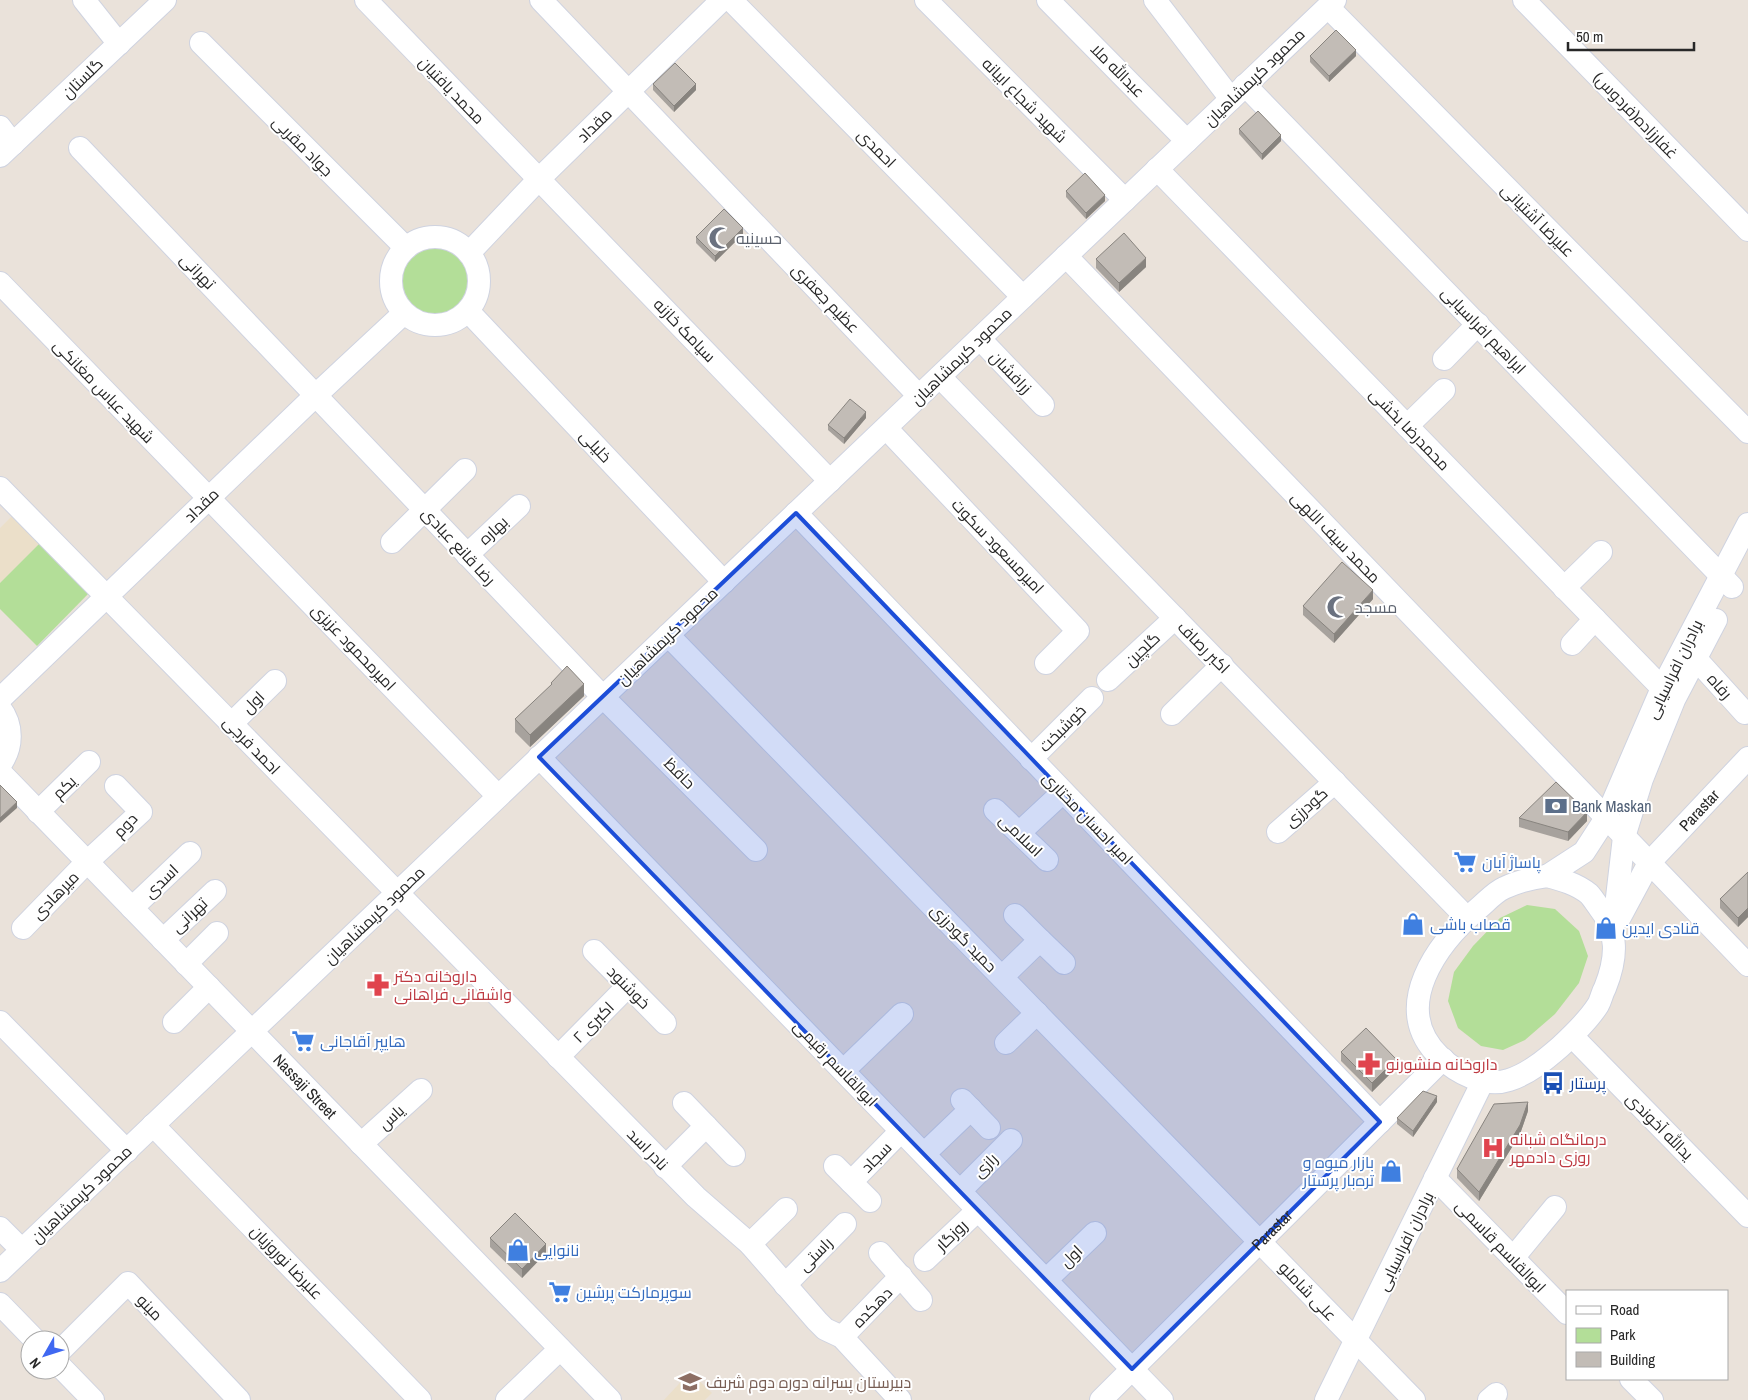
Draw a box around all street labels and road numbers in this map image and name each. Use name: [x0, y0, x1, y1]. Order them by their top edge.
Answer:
street label: محمود کریمشاهیان: [1199, 23, 1309, 131]
street label: عبدالله ملا: [1086, 38, 1150, 102]
street label: محمد یافتیان: [414, 51, 490, 129]
street label: گلستان: [57, 53, 107, 103]
street label: شهید شجاع ابیانه: [977, 53, 1072, 148]
street label: غفارزاده(فردوس): [1589, 67, 1683, 163]
street label: مقداد: [572, 103, 616, 147]
street label: جواد مقربی: [268, 111, 338, 181]
street label: احمدی: [853, 124, 901, 172]
street label: علیرضا آشتیانی: [1496, 178, 1580, 262]
street label: تهرانی: [175, 248, 221, 294]
street label: عظیم جعفری: [787, 258, 865, 338]
street label: ابراهیم افراسیابی: [1436, 282, 1531, 379]
street label: سیامک خازنه: [649, 293, 721, 367]
street label: محمود کریمشاهیان: [906, 302, 1016, 410]
street label: شهید عباس مغانکی: [49, 334, 159, 448]
street label: زرافشان: [985, 346, 1037, 398]
street label: محمدرضا بخشی: [1365, 383, 1455, 475]
street label: خلیلی: [575, 425, 617, 467]
street label: مقداد: [179, 483, 223, 527]
street label: محمد سیف اللهی: [1287, 486, 1385, 588]
street label: امیرمسعود سکوت: [947, 494, 1049, 598]
street label: رضا قانع عبادی: [416, 502, 501, 590]
street label: بهاره: [473, 511, 513, 549]
street label: محمود کریمشاهیان: [612, 582, 722, 690]
street label: امیرمحمود عزیزی: [307, 599, 401, 695]
street label: اکبر رصاف: [1173, 616, 1235, 678]
street label: برادران افراسیابی: [1640, 616, 1708, 722]
street label: گلچین: [1119, 627, 1165, 672]
street label: رفاه: [1702, 668, 1738, 704]
street label: اول: [237, 686, 269, 718]
street label: خوشبخت: [1033, 699, 1091, 757]
street label: احمد فرجی: [218, 711, 286, 779]
street label: حافظ: [659, 752, 701, 794]
street label: امیر احسان مختاری: [1038, 767, 1138, 869]
street label: یکم: [47, 770, 82, 804]
street label: گودرزی: [1280, 782, 1332, 832]
street label: Parastar: [1674, 784, 1724, 836]
street label: دوم: [108, 808, 143, 843]
street label: اسلامی: [994, 809, 1048, 861]
street label: اسدی: [139, 859, 183, 903]
street label: محمود کریمشاهیان: [319, 861, 429, 969]
street label: میرهادی: [26, 866, 84, 924]
street label: تهرانی: [166, 892, 213, 937]
street label: حمید گودرزی: [926, 899, 1002, 977]
street label: خوشنود: [602, 960, 656, 1014]
street label: اکبری ۲: [567, 996, 619, 1048]
street label: ابوالقاسم رقیمی: [788, 1015, 883, 1112]
street label: Nassaji Street: [269, 1049, 342, 1124]
street label: یدالله آخوندی: [1621, 1087, 1699, 1165]
street label: یاس: [373, 1099, 409, 1135]
street label: نادر اسد: [622, 1123, 674, 1175]
street label: سجاد: [856, 1137, 896, 1177]
street label: محمود کریمشاهیان: [26, 1140, 136, 1248]
street label: رازی: [968, 1148, 1002, 1182]
street label: برادران افراسیابی: [1371, 1188, 1439, 1294]
street label: ابوالقاسم قاسمی: [1450, 1195, 1551, 1298]
street label: Parastar: [1246, 1204, 1297, 1255]
street label: روزگار: [929, 1214, 972, 1256]
street label: علیرضا نوروزیان: [246, 1220, 328, 1304]
street label: راستی: [793, 1232, 837, 1276]
street label: اول: [1055, 1240, 1087, 1272]
street label: علی شاملو: [1274, 1257, 1342, 1325]
street label: دهکده: [847, 1282, 897, 1332]
street label: مینو: [132, 1289, 168, 1325]

